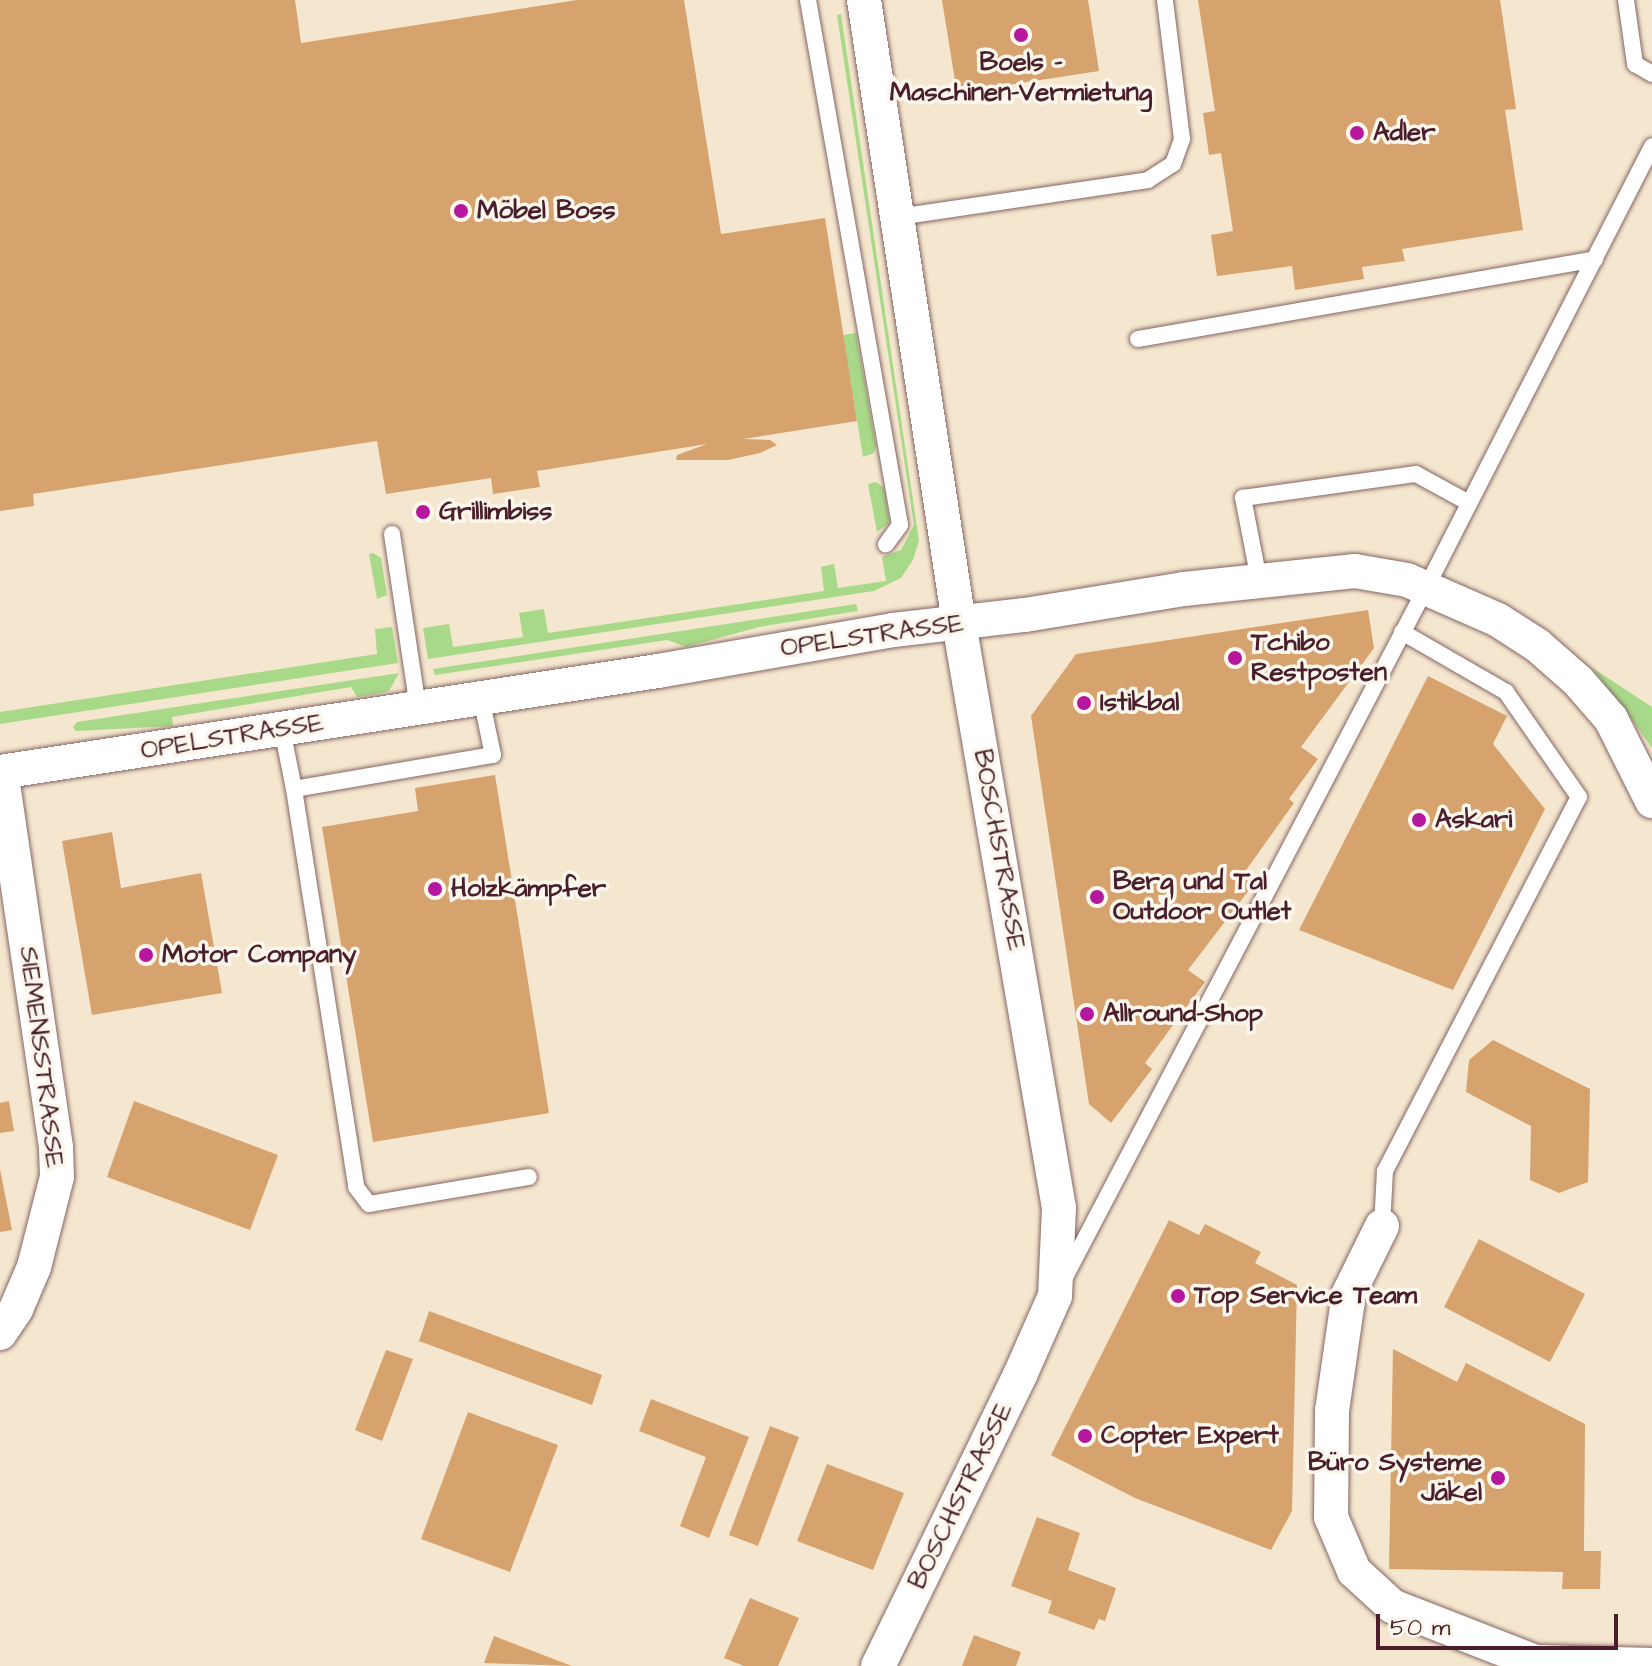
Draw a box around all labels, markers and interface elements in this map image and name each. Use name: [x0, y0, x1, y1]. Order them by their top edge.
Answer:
marker: Boels - Maschinen-Vermietung: [1012, 26, 1030, 44]
place label: Boels - Maschinen-Vermietung: [890, 47, 1152, 108]
place label: Adler: [1373, 117, 1435, 149]
marker: Adler: [1348, 124, 1366, 142]
place label: Möbel Boss: [477, 195, 616, 227]
marker: Möbel Boss: [452, 202, 470, 220]
place label: Grillimbiss: [439, 496, 552, 528]
marker: Grillimbiss: [414, 503, 432, 521]
street label: OPELSTRASSE: [779, 608, 965, 664]
place label: Tchibo Restposten: [1251, 627, 1387, 688]
marker: Tchibo Restposten: [1226, 649, 1244, 667]
place label: Istikbal: [1100, 687, 1179, 719]
marker: Istikbal: [1075, 694, 1093, 712]
street label: OPELSTRASSE: [139, 707, 325, 767]
street label: BOSCHSTRASSE: [966, 747, 1032, 953]
place label: Askari: [1435, 804, 1512, 836]
marker: Askari: [1410, 811, 1428, 829]
place label: Berg und Tal Outdoor Outlet: [1113, 866, 1291, 928]
place label: Holzkämpfer: [451, 873, 606, 905]
marker: Holzkämpfer: [426, 880, 444, 898]
marker: Berg und Tal Outdoor Outlet: [1088, 888, 1106, 906]
place label: Motor Company: [162, 939, 356, 971]
street label: SIEMENSSTRASSE: [12, 945, 70, 1169]
marker: Motor Company: [137, 946, 155, 964]
place label: Allround-Shop: [1103, 998, 1263, 1030]
marker: Allround-Shop: [1078, 1005, 1096, 1023]
place label: Top Service Team: [1194, 1280, 1417, 1312]
marker: Top Service Team: [1169, 1287, 1187, 1305]
street label: BOSCHSTRASSE: [902, 1398, 1020, 1594]
place label: Copter Expert: [1101, 1420, 1279, 1452]
marker: Copter Expert: [1076, 1427, 1094, 1445]
place label: Büro Systeme Jäkel: [1308, 1447, 1482, 1508]
marker: Büro Systeme Jäkel: [1489, 1469, 1507, 1487]
scale bar: [1380, 1598, 1622, 1648]
text: 50 m: [1390, 1611, 1450, 1645]

